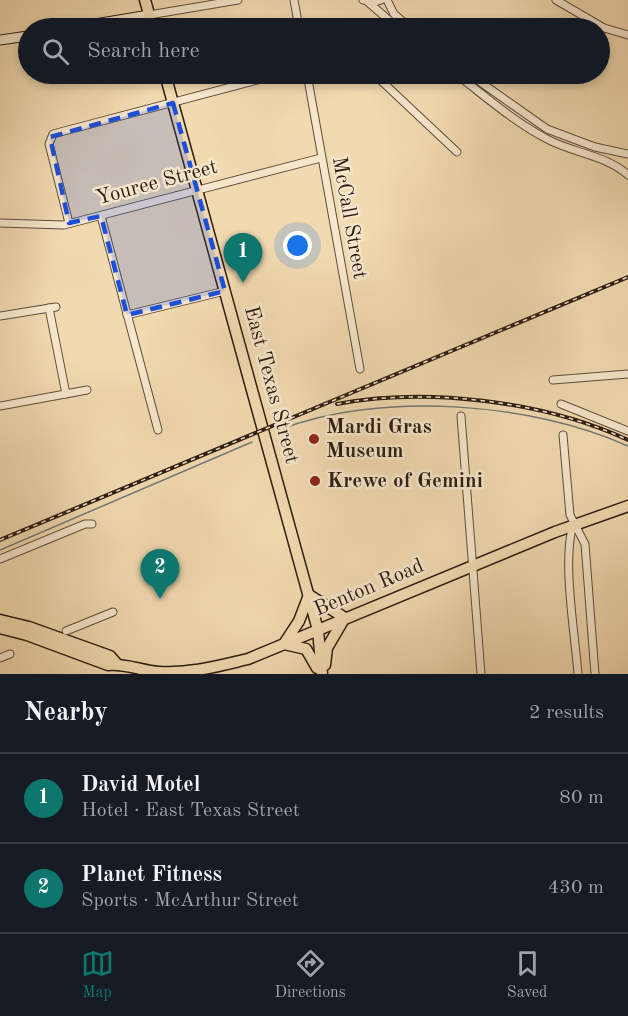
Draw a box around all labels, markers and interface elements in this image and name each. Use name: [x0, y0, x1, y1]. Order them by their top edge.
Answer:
search box: [18, 18, 610, 84]
icon: search: [39, 35, 72, 68]
text: Search here: [87, 40, 200, 62]
street label: McCall Street: [328, 155, 370, 281]
street label: Youree Street: [94, 157, 220, 209]
your location: [283, 231, 312, 260]
pin: 1: [224, 234, 262, 283]
street label: East Texas Street: [240, 304, 302, 466]
place label: Mardi Gras Museum: [326, 417, 432, 462]
marker: Mardi Gras Museum: [307, 432, 321, 446]
place label: Krewe of Gemini: [327, 471, 483, 492]
marker: Krewe of Gemini: [308, 474, 322, 488]
pin: 2: [140, 550, 180, 599]
street label: Benton Road: [311, 555, 427, 621]
text: Nearby: [24, 700, 108, 726]
text: 2 results: [529, 703, 604, 723]
text: David Motel: [81, 774, 200, 796]
text: 1: [38, 788, 49, 808]
text: 80 m: [559, 788, 604, 808]
text: Hotel · East Texas Street: [81, 801, 300, 821]
text: Planet Fitness: [81, 864, 222, 886]
text: 2: [38, 878, 49, 898]
text: 430 m: [548, 878, 604, 898]
text: Sports · McArthur Street: [81, 891, 299, 911]
tab: Map: [81, 947, 114, 1003]
tab: Directions: [275, 947, 346, 1003]
tab: Saved: [507, 947, 547, 1003]

